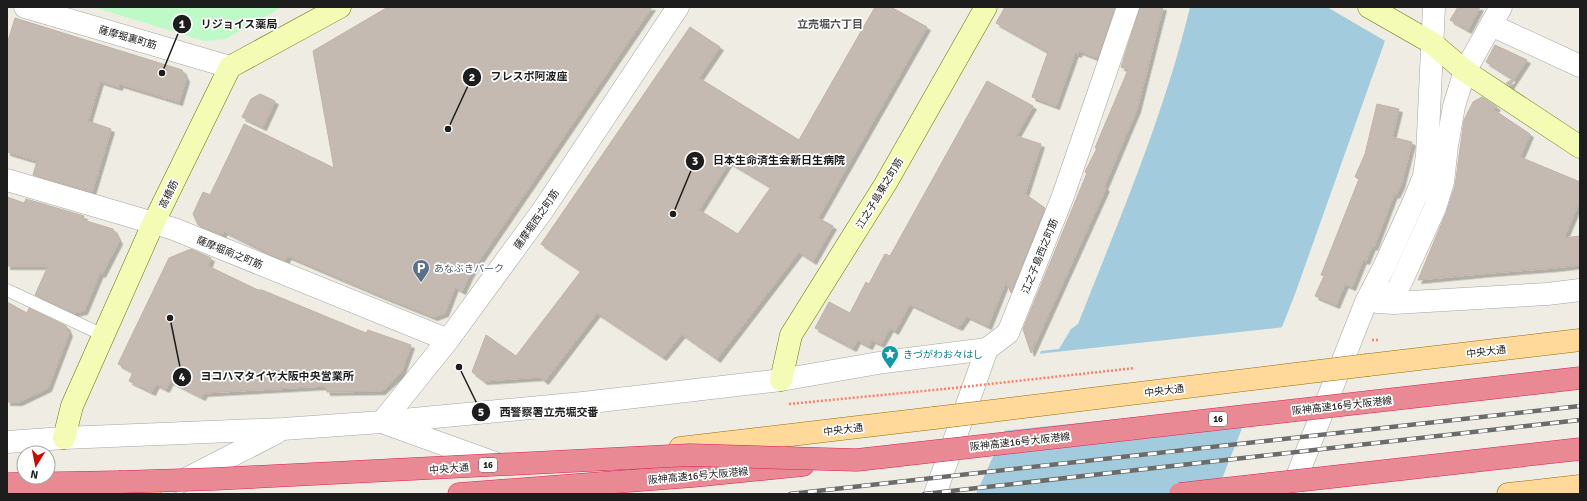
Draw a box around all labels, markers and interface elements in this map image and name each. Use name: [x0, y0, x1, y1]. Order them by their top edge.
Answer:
callout: リジョイス薬局: [172, 12, 285, 35]
text: 1: [179, 17, 186, 32]
text: リジョイス薬局: [201, 18, 277, 31]
district label: 立売堀六丁目: [797, 18, 863, 31]
street label: 薩摩堀裏町筋: [97, 24, 158, 52]
callout: フレスポ阿波座: [462, 65, 575, 88]
text: 2: [469, 70, 475, 85]
text: フレスポ阿波座: [491, 70, 568, 83]
callout: 日本生命済生会新日生病院: [685, 149, 853, 172]
text: 3: [692, 154, 698, 169]
text: 日本生命済生会新日生病院: [713, 154, 845, 167]
street label: 江之子島東之町筋: [854, 156, 906, 231]
street label: 高橋筋: [157, 178, 181, 211]
street label: 薩摩堀西之町筋: [512, 187, 562, 252]
street label: 江之子島西之町筋: [1019, 217, 1060, 296]
street label: 薩摩堀南之町筋: [195, 234, 264, 272]
parking icon: あなぶきパーク: [411, 258, 431, 283]
place label: あなぶきパーク: [434, 263, 504, 275]
place icon: きづがわお々はし: [880, 344, 900, 369]
street label: 中央大通: [1466, 344, 1507, 360]
place label: きづがわお々はし: [903, 349, 983, 361]
callout: ヨコハマタイヤ大阪中央営業所: [172, 365, 362, 388]
text: 4: [179, 370, 186, 385]
text: ヨコハマタイヤ大阪中央営業所: [200, 370, 354, 383]
street label: 中央大通: [1144, 383, 1185, 399]
street label: 阪神高速16号大阪港線: [1291, 395, 1393, 417]
callout: 西警察署立売堀交番: [471, 400, 606, 423]
text: 5: [478, 405, 484, 420]
text: 西警察署立売堀交番: [500, 406, 599, 419]
road number: 16: [1209, 412, 1227, 426]
street label: 中央大通: [823, 422, 864, 438]
street label: 阪神高速16号大阪港線: [969, 431, 1071, 453]
north arrow: [16, 445, 56, 485]
road number: 16: [479, 458, 497, 472]
street label: 中央大通: [429, 462, 469, 476]
street label: 阪神高速16号大阪港線: [647, 466, 749, 486]
text: N: [29, 467, 39, 481]

